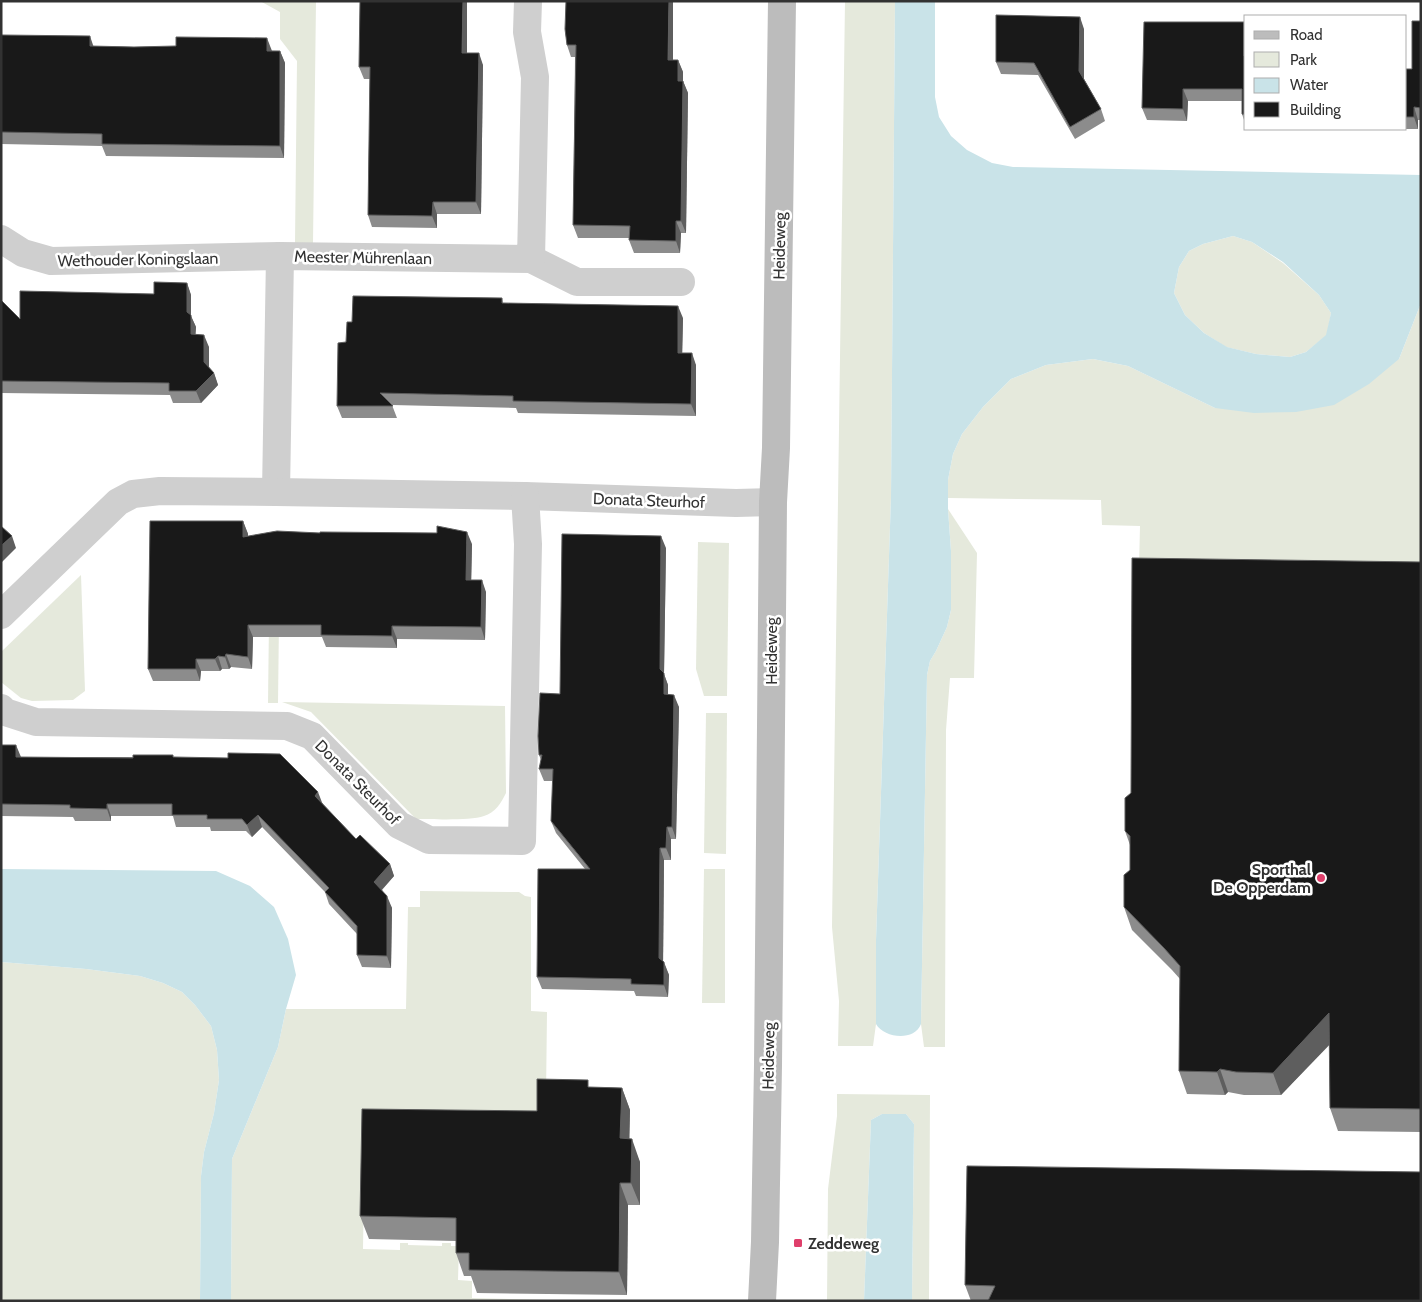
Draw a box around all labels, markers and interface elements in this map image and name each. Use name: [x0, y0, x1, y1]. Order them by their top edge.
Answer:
legend: [1244, 15, 1407, 130]
text: Road: [1290, 26, 1323, 44]
text: Park: [1290, 51, 1317, 69]
text: Water: [1290, 76, 1328, 94]
text: Building: [1290, 101, 1341, 119]
street label: Heideweg: [769, 211, 790, 280]
street label: Meester Mührenlaan: [294, 247, 432, 268]
street label: Wethouder Koningslaan: [57, 249, 219, 270]
street label: Donata Steurhof: [593, 489, 706, 512]
street label: Heideweg: [762, 616, 781, 685]
street label: Donata Steurhof: [311, 736, 405, 829]
place label: Sporthal De Opperdam: [1213, 860, 1311, 897]
marker: Sporthal De Opperdam: [1315, 872, 1327, 884]
street label: Heideweg: [758, 1021, 779, 1090]
place label: Zeddeweg: [808, 1234, 879, 1253]
marker: Zeddeweg: [792, 1237, 804, 1249]

